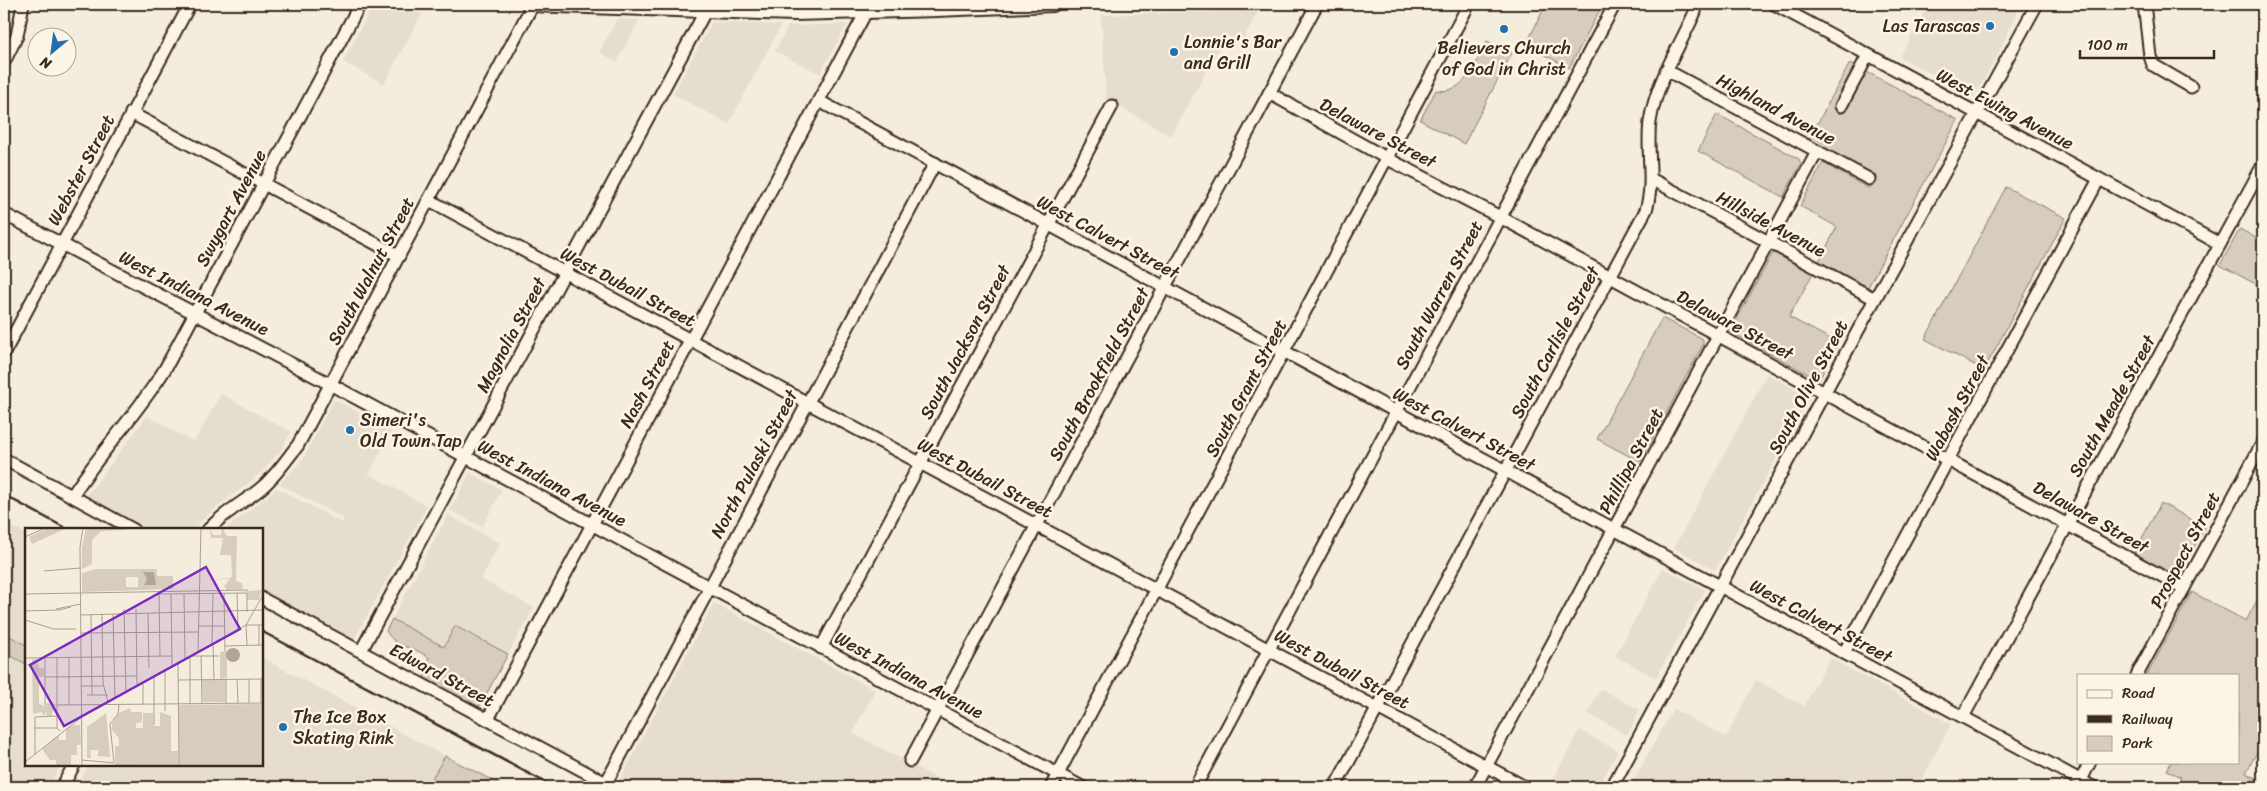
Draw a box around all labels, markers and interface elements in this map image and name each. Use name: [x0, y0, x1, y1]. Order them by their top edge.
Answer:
place label: Las Tarascas: [1883, 10, 1981, 42]
marker: Las Tarascas: [1984, 20, 1996, 32]
marker: Believers Church of God in Christ: [1498, 23, 1510, 35]
place label: Lonnie's Bar and Grill: [1184, 26, 1283, 79]
north arrow: [28, 28, 78, 78]
scale bar: [2080, 28, 2213, 60]
place label: Believers Church of God in Christ: [1437, 32, 1571, 85]
text: 100 m: [2087, 32, 2128, 58]
marker: Lonnie's Bar and Grill: [1168, 46, 1180, 58]
text: N: [35, 50, 57, 77]
street label: West Ewing Avenue: [1930, 59, 2080, 159]
street label: Highland Avenue: [1710, 64, 1842, 154]
street label: Delaware Street: [1314, 89, 1443, 178]
street label: Webster Street: [38, 108, 124, 231]
street label: Swygart Avenue: [187, 143, 275, 273]
street label: Hillside Avenue: [1710, 182, 1832, 267]
street label: West Calvert Street: [1031, 186, 1186, 289]
street label: South Walnut Street: [318, 191, 424, 351]
street label: South Warren Street: [1386, 214, 1492, 376]
street label: West Dubail Street: [554, 238, 702, 336]
street label: West Indiana Avenue: [113, 241, 275, 345]
street label: South Jackson Street: [911, 258, 1020, 425]
street label: South Carlisle Street: [1501, 259, 1609, 424]
street label: Magnolia Street: [467, 271, 555, 399]
street label: South Brookfield Street: [1040, 281, 1159, 467]
street label: Delaware Street: [1671, 281, 1800, 370]
street label: South Grant Street: [1196, 313, 1296, 463]
street label: South Olive Street: [1759, 314, 1857, 460]
street label: South Meade Street: [2060, 328, 2165, 483]
street label: Nash Street: [610, 334, 684, 434]
street label: Wabash Street: [1916, 348, 1999, 467]
street label: West Calvert Street: [1387, 378, 1542, 481]
street label: North Pulaski Street: [701, 383, 807, 544]
street label: Phillipa Street: [1589, 402, 1673, 520]
place label: Simeri's Old Town Tap: [360, 404, 462, 457]
marker: Simeri's Old Town Tap: [344, 424, 356, 436]
street label: West Dubail Street: [911, 429, 1059, 527]
street label: West Indiana Avenue: [472, 430, 633, 536]
street label: Delaware Street: [2027, 472, 2156, 563]
street label: Prospect Street: [2141, 486, 2229, 614]
inset map: [25, 528, 262, 766]
street label: West Calvert Street: [1744, 570, 1899, 673]
street label: West Dubail Street: [1268, 620, 1416, 718]
street label: West Indiana Avenue: [829, 622, 990, 728]
street label: Edward Street: [384, 634, 501, 716]
legend: [2077, 674, 2240, 764]
text: Road: [2122, 680, 2155, 706]
place label: The Ice Box Skating Rink: [293, 701, 394, 754]
text: Railway: [2122, 706, 2173, 732]
marker: The Ice Box Skating Rink: [277, 721, 289, 733]
text: Park: [2122, 730, 2153, 756]

